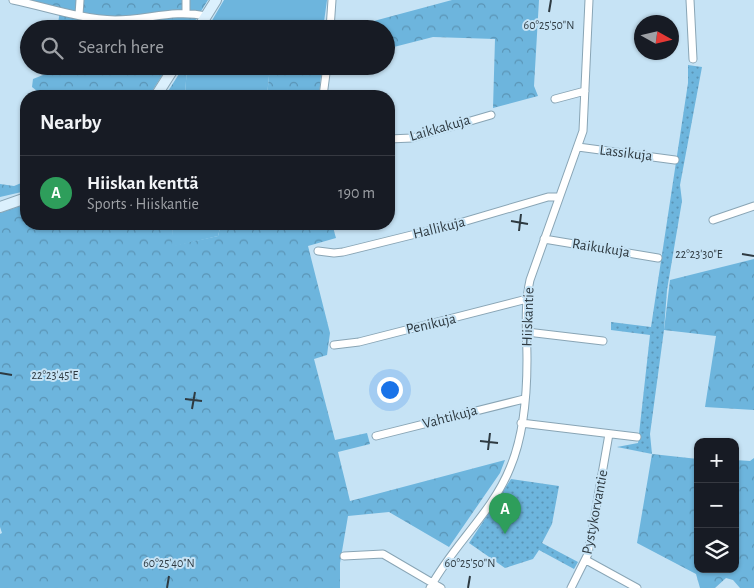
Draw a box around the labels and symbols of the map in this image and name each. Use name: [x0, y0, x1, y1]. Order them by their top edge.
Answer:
north arrow: [634, 15, 679, 60]
text: 60°25'50"N: [524, 19, 574, 31]
street label: Laikkakuja: [408, 112, 472, 144]
street label: Lassikuja: [599, 142, 653, 164]
street label: Hallikuja: [411, 214, 467, 242]
street label: Raikukuja: [571, 236, 631, 260]
text: 22°23'30"E: [675, 248, 723, 260]
street label: Hiiskantie: [519, 287, 537, 347]
street label: Penikuja: [405, 311, 458, 337]
text: 22°23'45"E: [32, 369, 79, 381]
your location: [377, 377, 403, 403]
street label: Vahtikuja: [421, 402, 479, 432]
street label: Pystykorvantie: [579, 468, 611, 556]
pin: A: [489, 493, 521, 534]
text: 60°25'40"N: [143, 557, 195, 569]
text: 60°25'50"N: [445, 557, 495, 569]

